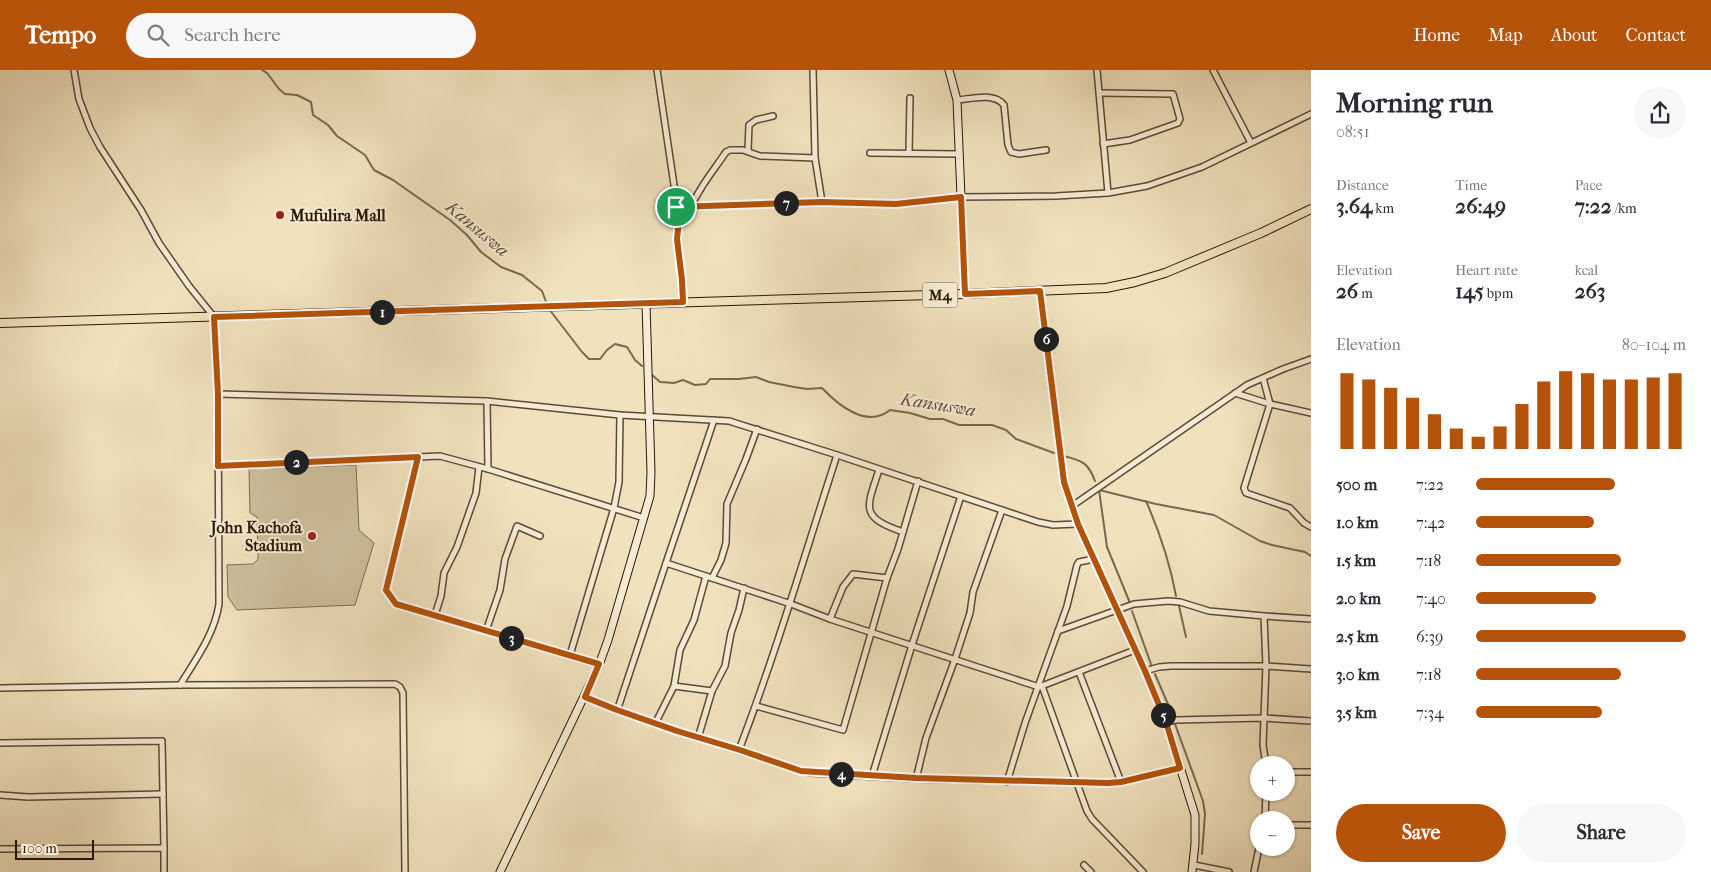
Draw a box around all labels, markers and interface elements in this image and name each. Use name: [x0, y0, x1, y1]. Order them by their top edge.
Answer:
search box: [126, 13, 476, 58]
text: Tempo: [25, 21, 96, 49]
icon: search: [144, 21, 172, 49]
text: Search here: [184, 24, 281, 46]
text: Home: [1413, 25, 1460, 46]
text: Map: [1488, 25, 1523, 46]
text: About: [1551, 25, 1597, 46]
text: Contact: [1625, 25, 1686, 46]
text: Morning run: [1336, 86, 1493, 119]
button: share: [1634, 87, 1686, 139]
text: 08:51: [1336, 122, 1369, 141]
text: Distance: [1336, 177, 1389, 194]
text: Time: [1455, 177, 1487, 194]
text: Pace: [1575, 177, 1603, 194]
pin: [655, 186, 697, 228]
pin: 7: [774, 190, 798, 216]
icon: arrive: [662, 193, 690, 221]
text: 3.64: [1336, 194, 1372, 218]
text: 26:49: [1455, 194, 1506, 218]
text: 7:22: [1575, 194, 1611, 218]
water label: Kansuswa: [440, 195, 513, 261]
text: 7: [783, 195, 790, 212]
text: km: [1372, 200, 1394, 217]
text: /km: [1611, 200, 1637, 217]
place label: Mufulira Mall: [289, 206, 386, 225]
marker: Mufulira Mall: [274, 209, 286, 221]
text: Elevation: [1336, 262, 1393, 279]
text: Heart rate: [1455, 262, 1518, 279]
text: kcal: [1575, 262, 1598, 279]
text: 26: [1336, 279, 1358, 303]
text: 145: [1455, 279, 1484, 303]
text: 263: [1575, 279, 1605, 303]
road number: M4: [922, 282, 958, 308]
text: m: [1358, 285, 1373, 302]
text: bpm: [1484, 285, 1513, 302]
pin: 1: [370, 300, 394, 324]
text: 1: [380, 304, 385, 321]
pin: 6: [1034, 326, 1058, 352]
text: 6: [1043, 331, 1050, 348]
text: Elevation: [1336, 335, 1401, 354]
text: 80–104 m: [1622, 335, 1686, 354]
water label: Kansuswa: [897, 388, 977, 421]
pin: 2: [284, 450, 308, 474]
text: 2: [293, 454, 300, 471]
text: 500 m: [1336, 475, 1377, 494]
text: 7:22: [1416, 475, 1444, 494]
text: 1.0 km: [1336, 513, 1379, 532]
text: 7:42: [1416, 513, 1445, 532]
place label: John Kachofa Stadium: [209, 518, 303, 555]
marker: John Kachofa Stadium: [306, 530, 318, 542]
text: 1.5 km: [1336, 551, 1376, 570]
text: 7:18: [1416, 551, 1441, 570]
text: 2.0 km: [1336, 589, 1381, 608]
text: 7:40: [1416, 589, 1446, 608]
pin: 3: [498, 626, 524, 650]
text: 2.5 km: [1336, 627, 1379, 646]
text: 6:39: [1416, 627, 1444, 646]
text: 3: [509, 630, 514, 647]
text: 3.0 km: [1336, 665, 1379, 684]
text: 7:18: [1416, 665, 1441, 684]
pin: 5: [1150, 702, 1176, 728]
text: 3.5 km: [1336, 703, 1377, 722]
text: 7:34: [1416, 703, 1444, 722]
text: 5: [1160, 707, 1167, 724]
map controls: [1250, 756, 1295, 856]
button: +: [1250, 756, 1295, 801]
pin: 4: [828, 762, 854, 786]
text: 4: [837, 766, 846, 783]
button: Save: [1336, 804, 1506, 862]
button: Share: [1516, 804, 1686, 862]
button: −: [1250, 811, 1295, 856]
scale bar: [15, 837, 94, 860]
text: 100 m: [22, 840, 57, 857]

